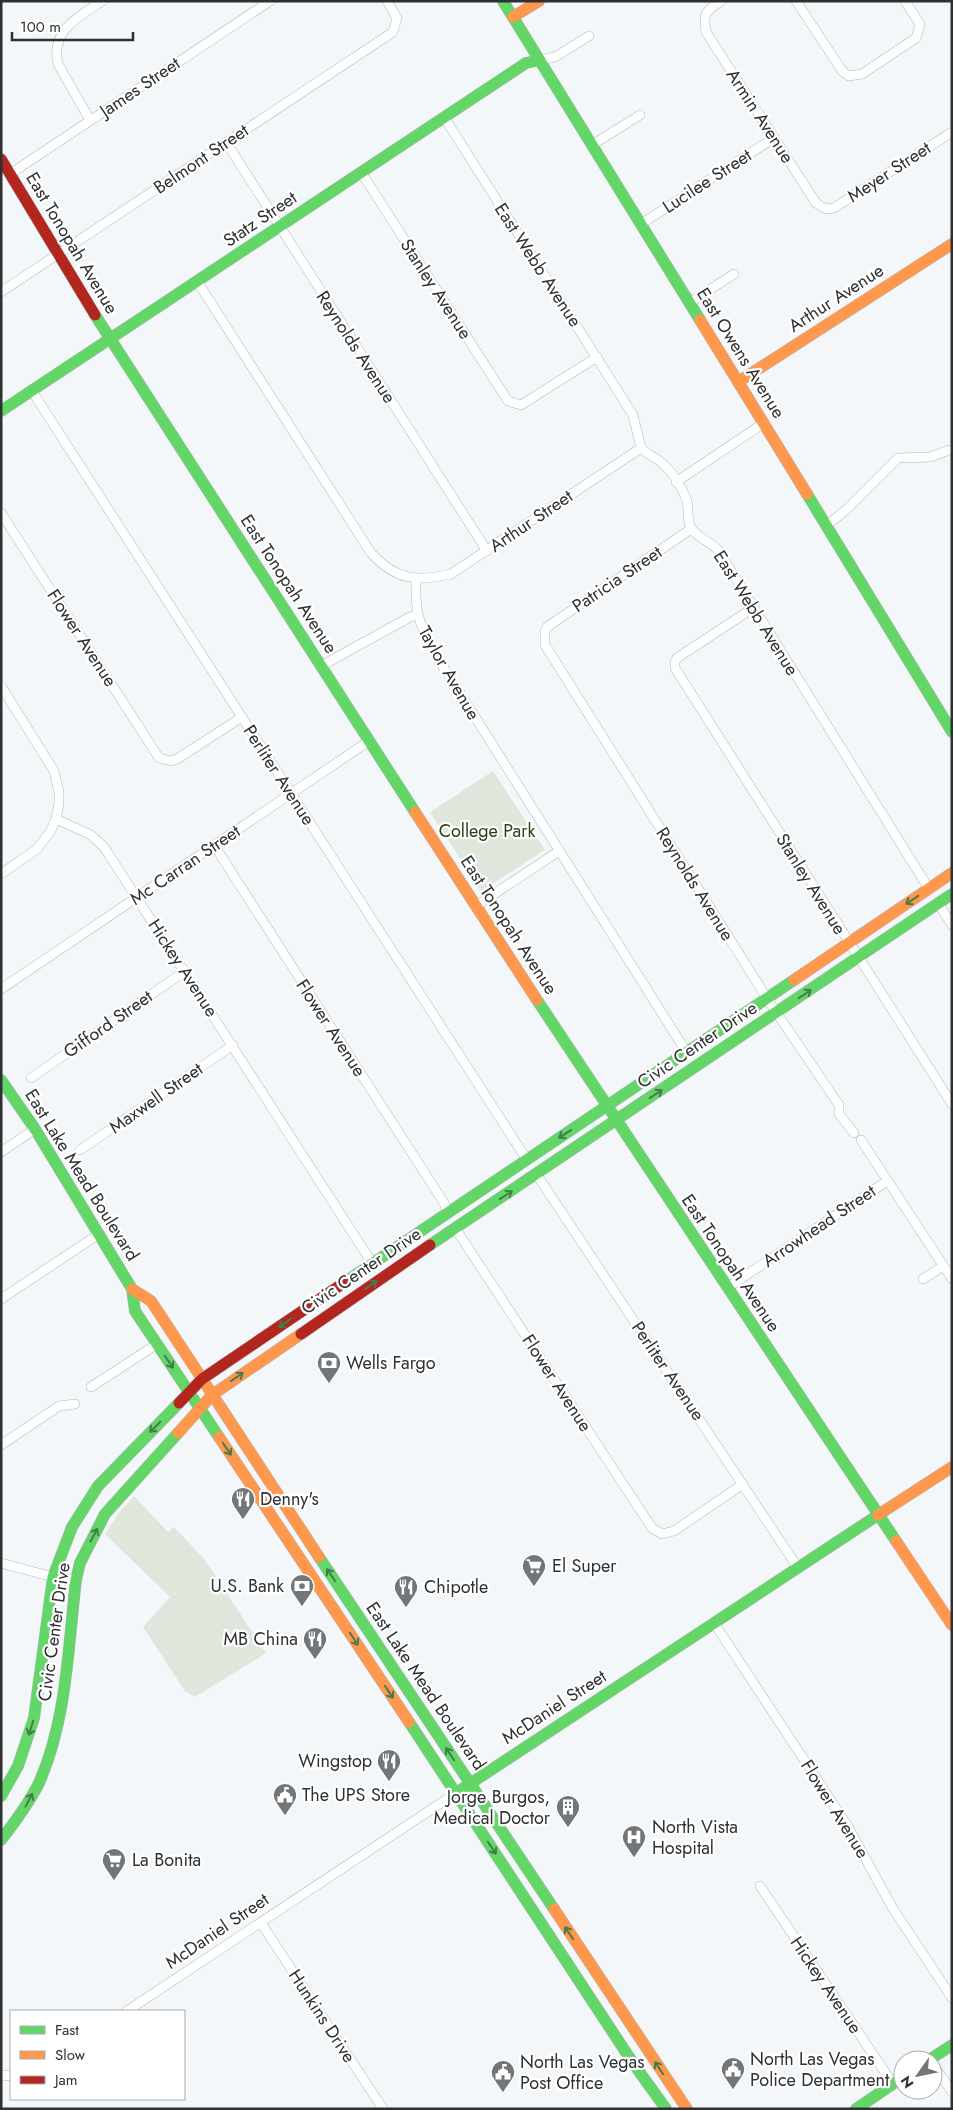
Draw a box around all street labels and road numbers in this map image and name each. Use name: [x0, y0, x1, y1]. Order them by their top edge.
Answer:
street label: James Street: [93, 50, 186, 125]
street label: Armin Avenue: [720, 64, 800, 168]
street label: Belmont Street: [148, 117, 254, 200]
street label: Meyer Street: [842, 135, 936, 209]
street label: Lucilee Street: [657, 142, 757, 220]
street label: East Tonopah Avenue: [19, 167, 125, 319]
street label: Statz Street: [218, 184, 303, 253]
street label: East Webb Avenue: [488, 198, 588, 332]
street label: Stanley Avenue: [394, 234, 478, 344]
street label: Arthur Avenue: [783, 257, 889, 339]
street label: East Owens Avenue: [690, 283, 792, 423]
street label: Reynolds Avenue: [310, 286, 402, 408]
street label: Arthur Street: [484, 483, 579, 559]
street label: East Tonopah Avenue: [234, 509, 344, 659]
street label: Patricia Street: [567, 539, 668, 619]
street label: East Webb Avenue: [707, 545, 805, 681]
street label: Flower Avenue: [41, 584, 123, 692]
street label: Taylor Avenue: [412, 621, 486, 725]
street label: Perliter Avenue: [237, 720, 321, 830]
street label: Mc Carran Street: [125, 818, 246, 912]
street label: Reynolds Avenue: [650, 822, 740, 946]
street label: Stanley Avenue: [770, 828, 852, 940]
street label: East Tonopah Avenue: [454, 850, 564, 1000]
street label: Hickey Avenue: [142, 914, 224, 1022]
street label: Flower Avenue: [290, 974, 372, 1082]
street label: Gifford Street: [58, 983, 158, 1064]
street label: Civic Center Drive: [632, 995, 762, 1095]
street label: Maxwell Street: [104, 1056, 209, 1140]
street label: East Lake Mead Boulevard: [18, 1084, 146, 1266]
street label: Arrowhead Street: [757, 1178, 881, 1274]
street label: East Tonopah Avenue: [675, 1189, 787, 1337]
street label: Civic Center Drive: [296, 1221, 426, 1321]
street label: Perliter Avenue: [625, 1316, 711, 1426]
street label: Flower Avenue: [516, 1329, 598, 1437]
street label: Civic Center Drive: [31, 1561, 77, 1703]
street label: East Lake Mead Boulevard: [360, 1597, 492, 1775]
street label: McDaniel Street: [497, 1663, 612, 1751]
street label: Flower Avenue: [794, 1755, 876, 1863]
street label: McDaniel Street: [160, 1886, 275, 1975]
street label: Hickey Avenue: [784, 1931, 868, 2039]
street label: Hunkins Drive: [282, 1964, 362, 2068]

